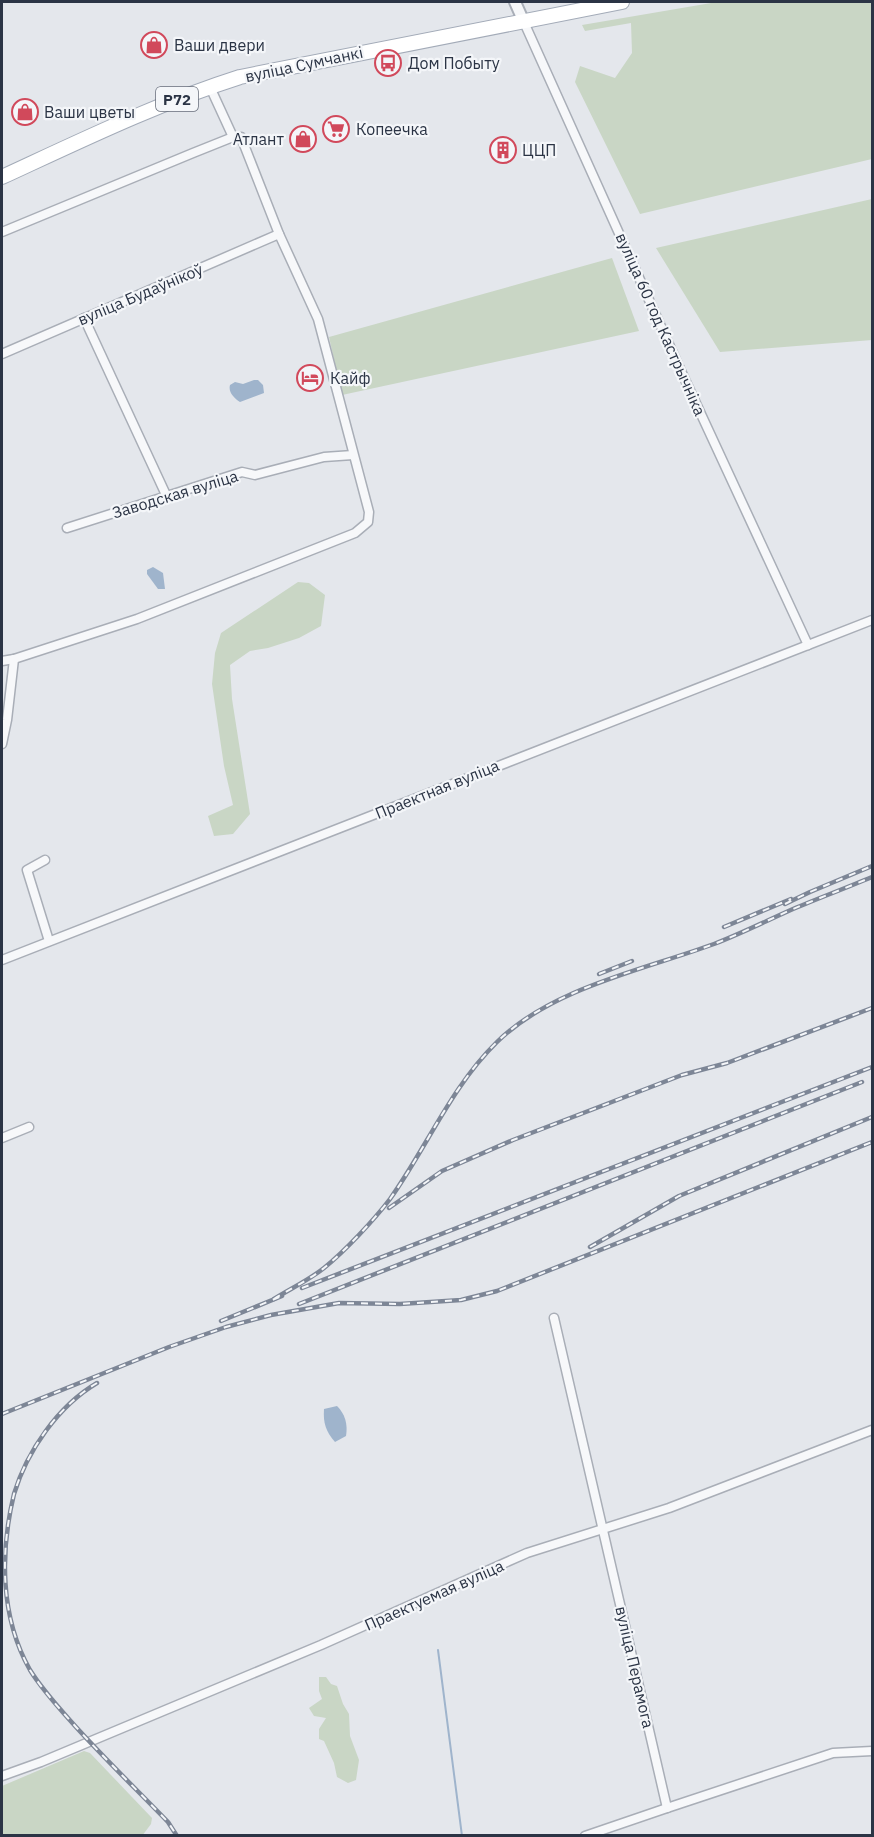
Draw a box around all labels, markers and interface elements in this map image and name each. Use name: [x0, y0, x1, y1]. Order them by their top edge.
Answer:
shop icon: Ваши двери: [139, 30, 169, 60]
place label: Ваши двери: [174, 35, 265, 55]
street label: вуліца Сумчанкі: [243, 42, 365, 86]
bus stop icon: Дом Побыту: [373, 48, 403, 78]
place label: Дом Побыту: [408, 53, 500, 73]
road number: Р72: [156, 87, 198, 111]
shop icon: Ваши цветы: [10, 97, 40, 127]
place label: Ваши цветы: [44, 102, 135, 122]
supermarket icon: Копеечка: [321, 114, 351, 144]
place label: Копеечка: [356, 119, 428, 139]
shop icon: Атлант: [288, 124, 318, 154]
place label: Атлант: [233, 129, 284, 149]
building icon: ЦЦП: [488, 135, 518, 165]
place label: ЦЦП: [522, 140, 556, 160]
street label: вуліца 60 год Кастрычніка: [612, 229, 711, 419]
street label: вуліца Будаўнікоў: [74, 259, 206, 329]
hotel icon: Кайф: [295, 363, 325, 393]
place label: Кайф: [330, 368, 370, 388]
street label: Заводская вуліца: [110, 465, 241, 523]
street label: Праектная вуліца: [372, 755, 502, 823]
street label: Праектуемая вуліца: [361, 1555, 507, 1635]
street label: вуліца Перамога: [611, 1604, 659, 1730]

